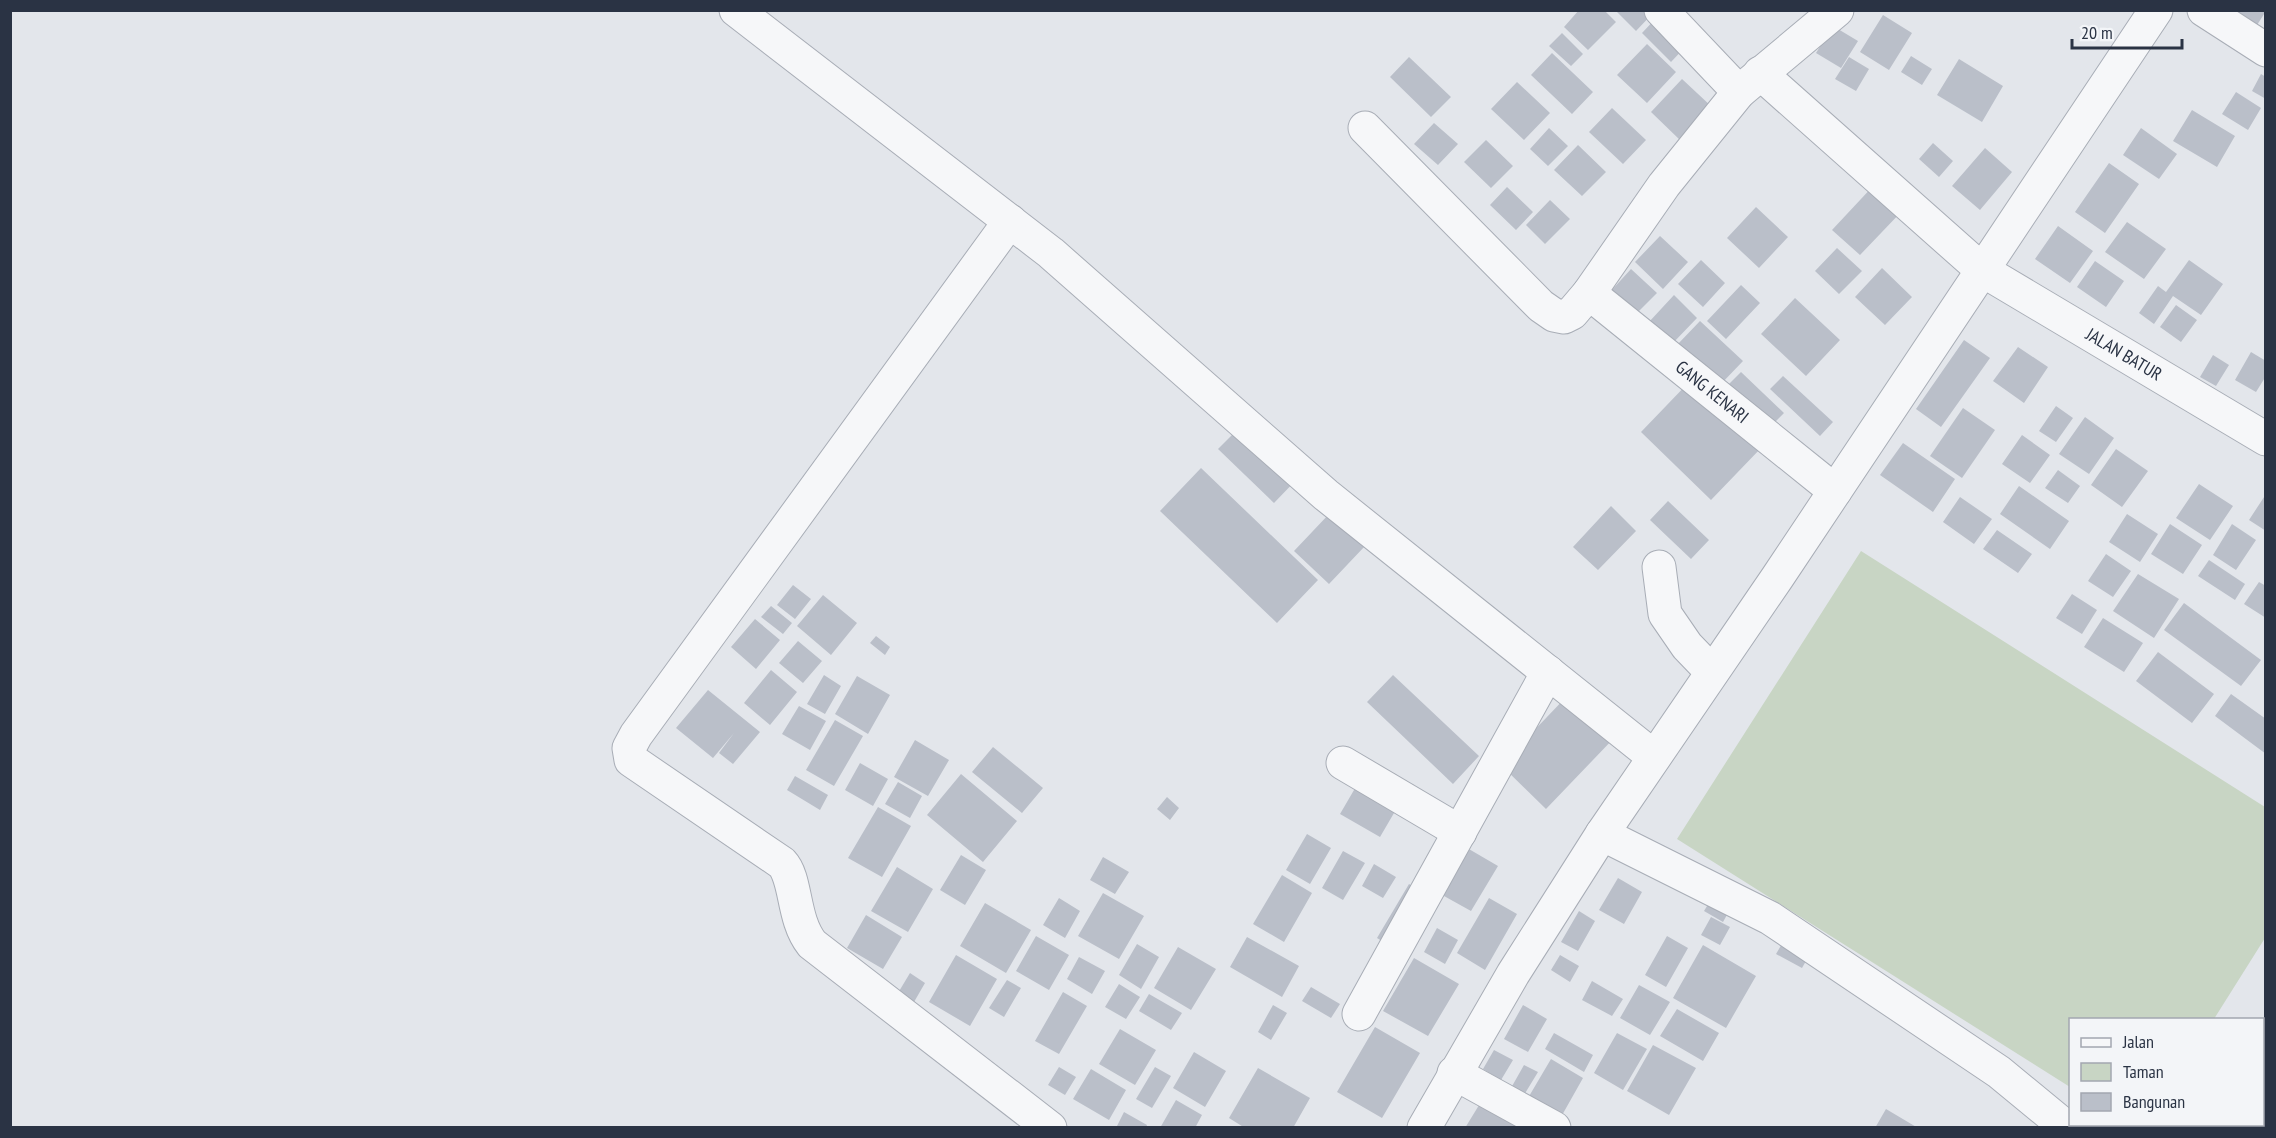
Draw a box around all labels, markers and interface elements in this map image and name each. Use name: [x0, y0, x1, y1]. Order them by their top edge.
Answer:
scale bar: [2072, 12, 2182, 50]
text: 20 m: [2081, 21, 2113, 44]
street label: JALAN BATUR: [2081, 322, 2167, 386]
street label: GANG KENARI: [1671, 355, 1754, 428]
legend: [2069, 1018, 2264, 1126]
text: Jalan: [2122, 1030, 2154, 1053]
text: Taman: [2123, 1060, 2164, 1083]
text: Bangunan: [2123, 1090, 2185, 1113]

